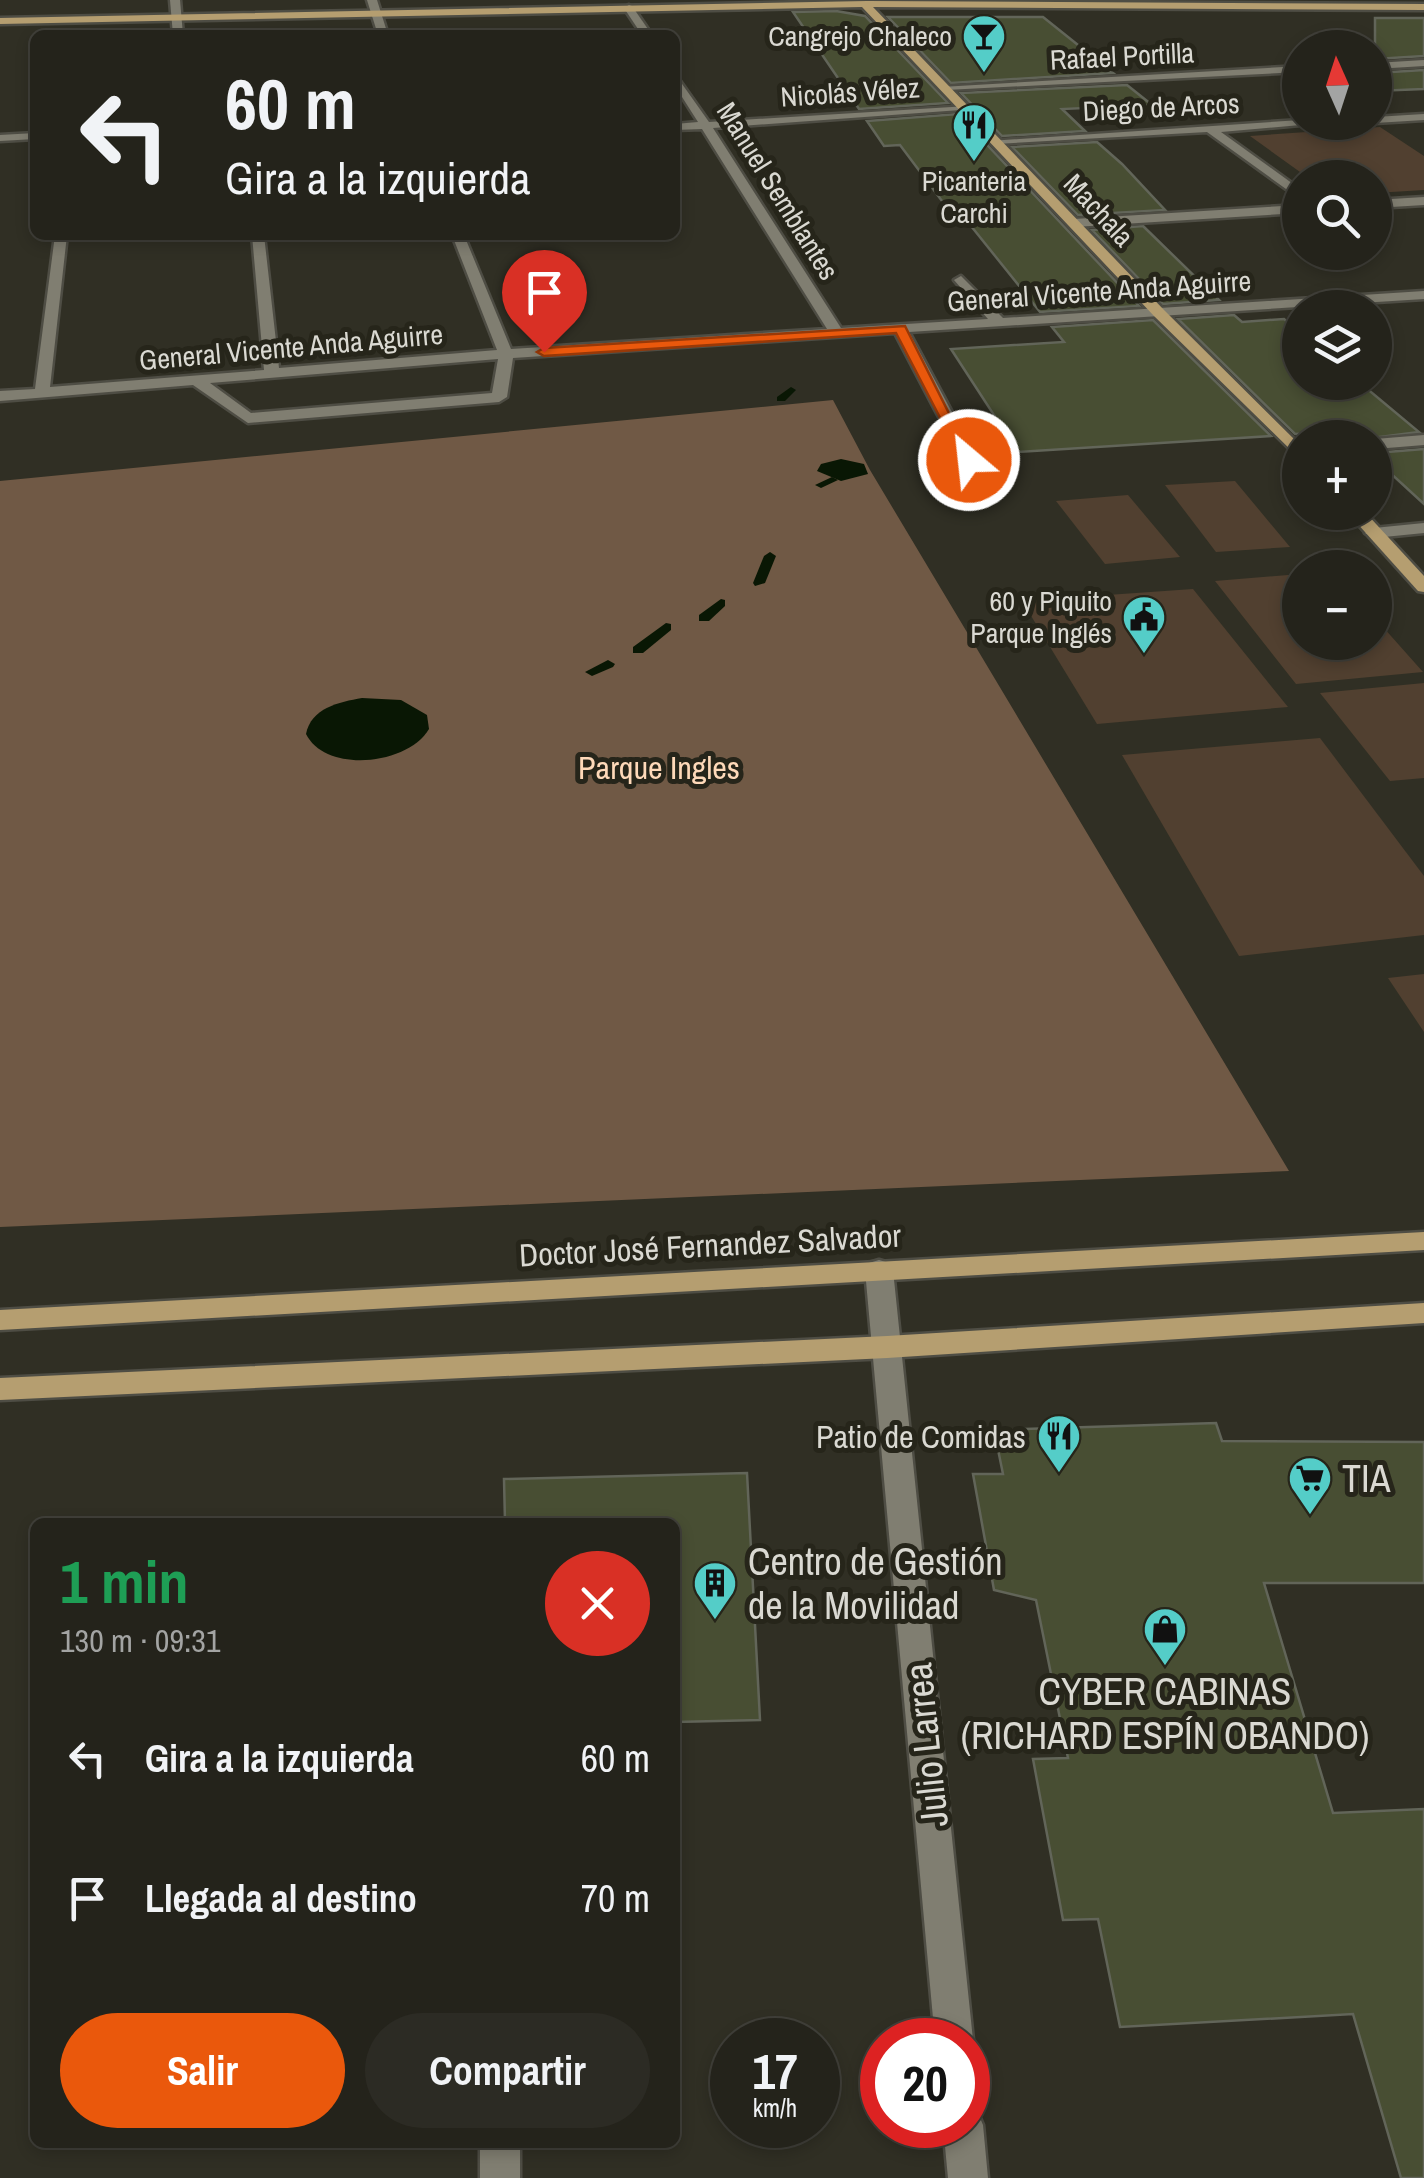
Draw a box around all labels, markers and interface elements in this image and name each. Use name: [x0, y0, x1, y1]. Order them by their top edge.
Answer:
bar icon: Cangrejo Chaleco: [961, 13, 1007, 74]
place label: Cangrejo Chaleco: [768, 17, 952, 55]
north arrow: [1282, 30, 1392, 140]
map controls: [1282, 30, 1392, 660]
street label: Rafael Portilla: [1049, 33, 1195, 79]
text: 60 m: [225, 57, 356, 151]
street label: Nicolás Vélez: [779, 68, 921, 116]
icon: left: [60, 70, 190, 200]
street label: Diego de Arcos: [1082, 84, 1240, 130]
street label: Manuel Semblantes: [708, 95, 848, 287]
restaurant icon: Picanteria Carchi: [951, 102, 997, 163]
text: Gira a la izquierda: [225, 147, 531, 208]
button: search: [1282, 160, 1392, 270]
place label: Picanteria Carchi: [922, 162, 1027, 232]
street label: Machala: [1056, 165, 1143, 255]
pin: [502, 250, 587, 353]
street label: General Vicente Anda Aguirre: [946, 261, 1252, 321]
icon: arrive: [517, 265, 572, 320]
button: layers: [1282, 290, 1392, 400]
street label: General Vicente Anda Aguirre: [138, 315, 444, 379]
position arrow: [917, 408, 1021, 512]
button: +: [1282, 420, 1392, 530]
button: −: [1282, 550, 1392, 660]
place label: 60 y Piquito Parque Inglés: [970, 582, 1112, 652]
public building icon: 60 y Piquito Parque Inglés: [1121, 594, 1167, 655]
park label: Parque Ingles: [578, 746, 740, 789]
street label: Doctor José Fernandez Salvador: [518, 1214, 902, 1276]
restaurant icon: Patio de Comidas: [1036, 1413, 1082, 1474]
place label: Patio de Comidas: [816, 1415, 1026, 1458]
place label: TIA: [1342, 1453, 1391, 1504]
supermarket icon: TIA: [1287, 1455, 1333, 1516]
place label: Centro de Gestión de la Movilidad: [748, 1536, 1003, 1631]
text: 1 min: [60, 1541, 189, 1622]
button: close: [545, 1551, 650, 1656]
building icon: Centro de Gestión de la Movilidad: [692, 1560, 738, 1621]
shop icon: CYBER CABINAS (RICHARD ESPÍN OBANDO): [1142, 1606, 1188, 1667]
text: 130 m · 09:31: [60, 1619, 220, 1662]
street label: Julio Larrea: [892, 1661, 960, 1829]
place label: CYBER CABINAS (RICHARD ESPÍN OBANDO): [961, 1666, 1369, 1761]
icon: left: [60, 1731, 115, 1786]
text: Gira a la izquierda: [145, 1733, 413, 1784]
text: 60 m: [581, 1733, 650, 1784]
icon: arrive: [60, 1871, 115, 1926]
text: Llegada al destino: [145, 1873, 417, 1924]
text: 70 m: [581, 1873, 650, 1924]
button: Salir: [60, 2013, 345, 2128]
button: Compartir: [365, 2013, 650, 2128]
speed limit sign: 20: [860, 2018, 990, 2148]
text: 17: [752, 2037, 798, 2105]
text: km/h: [753, 2091, 797, 2125]

